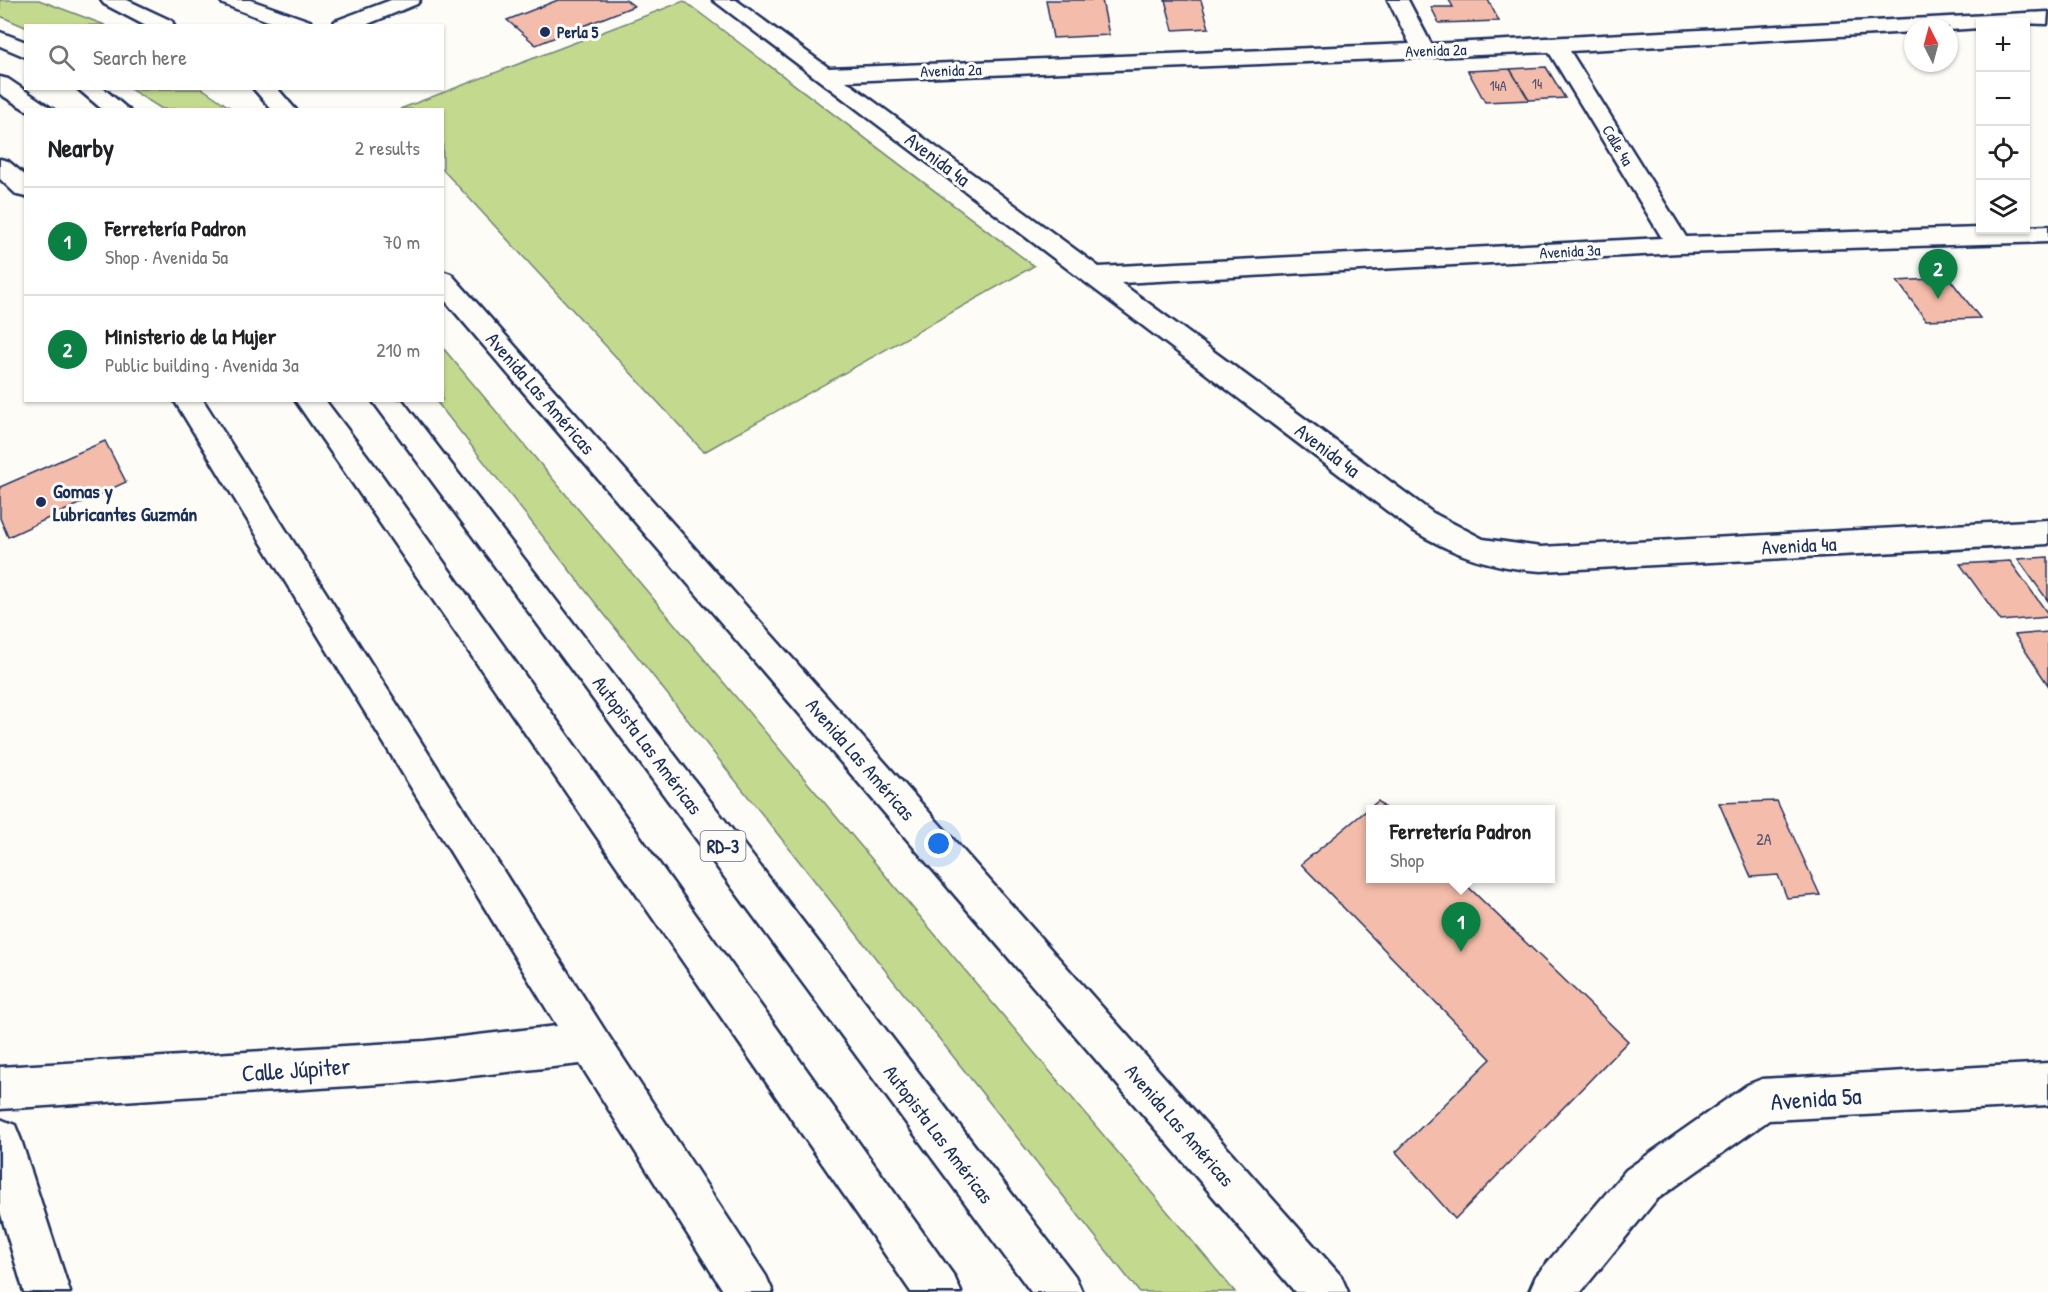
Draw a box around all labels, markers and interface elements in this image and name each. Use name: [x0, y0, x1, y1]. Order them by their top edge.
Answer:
north arrow: [1904, 18, 1958, 72]
map controls: [1976, 18, 2030, 234]
button: +: [1976, 18, 2030, 72]
place label: Perla 5: [557, 21, 598, 43]
search box: [24, 24, 444, 90]
marker: Perla 5: [538, 25, 552, 39]
street label: Avenida 2a: [1405, 38, 1467, 62]
icon: search: [45, 41, 78, 74]
text: Search here: [93, 42, 187, 72]
street label: Avenida 2a: [920, 58, 982, 82]
button: −: [1976, 72, 2030, 126]
house number: 14: [1532, 74, 1542, 93]
house number: 14A: [1489, 76, 1507, 95]
street label: Calle 4a: [1597, 120, 1639, 170]
street label: Avenida 4a: [900, 126, 976, 192]
button: locate: [1976, 126, 2030, 180]
text: Nearby: [48, 130, 114, 165]
text: 2 results: [355, 134, 420, 161]
button: layers: [1976, 180, 2030, 234]
text: Ferretería Padron: [105, 213, 246, 243]
text: 1: [64, 228, 71, 255]
text: 70 m: [383, 228, 420, 255]
street label: Avenida 3a: [1539, 238, 1601, 264]
text: Shop · Avenida 5a: [105, 243, 228, 270]
pin: 2: [1918, 250, 1958, 299]
text: Ministerio de la Mujer: [105, 321, 276, 351]
street label: Avenida Las Américas: [480, 326, 602, 460]
text: 2: [63, 336, 72, 363]
text: 210 m: [376, 336, 420, 363]
text: Public building · Avenida 3a: [105, 351, 299, 378]
street label: Avenida 4a: [1290, 417, 1366, 483]
place label: Gomas y Lubricantes Guzmán: [53, 477, 197, 527]
marker: Gomas y Lubricantes Guzmán: [34, 495, 48, 509]
street label: Avenida 4a: [1761, 530, 1837, 560]
street label: Autopista Las Américas: [587, 670, 709, 820]
street label: Avenida Las Américas: [800, 692, 922, 826]
popup: [1366, 805, 1555, 883]
text: Ferretería Padron: [1390, 816, 1531, 846]
house number: 2A: [1756, 828, 1772, 850]
your location: [924, 829, 953, 858]
road number: RD-3: [700, 831, 746, 861]
text: Shop: [1390, 846, 1424, 873]
pin: 1: [1442, 902, 1480, 952]
street label: Calle Júpiter: [240, 1049, 352, 1089]
street label: Avenida Las Américas: [1119, 1058, 1241, 1192]
street label: Autopista Las Américas: [878, 1059, 1000, 1209]
street label: Avenida 5a: [1770, 1079, 1862, 1117]

